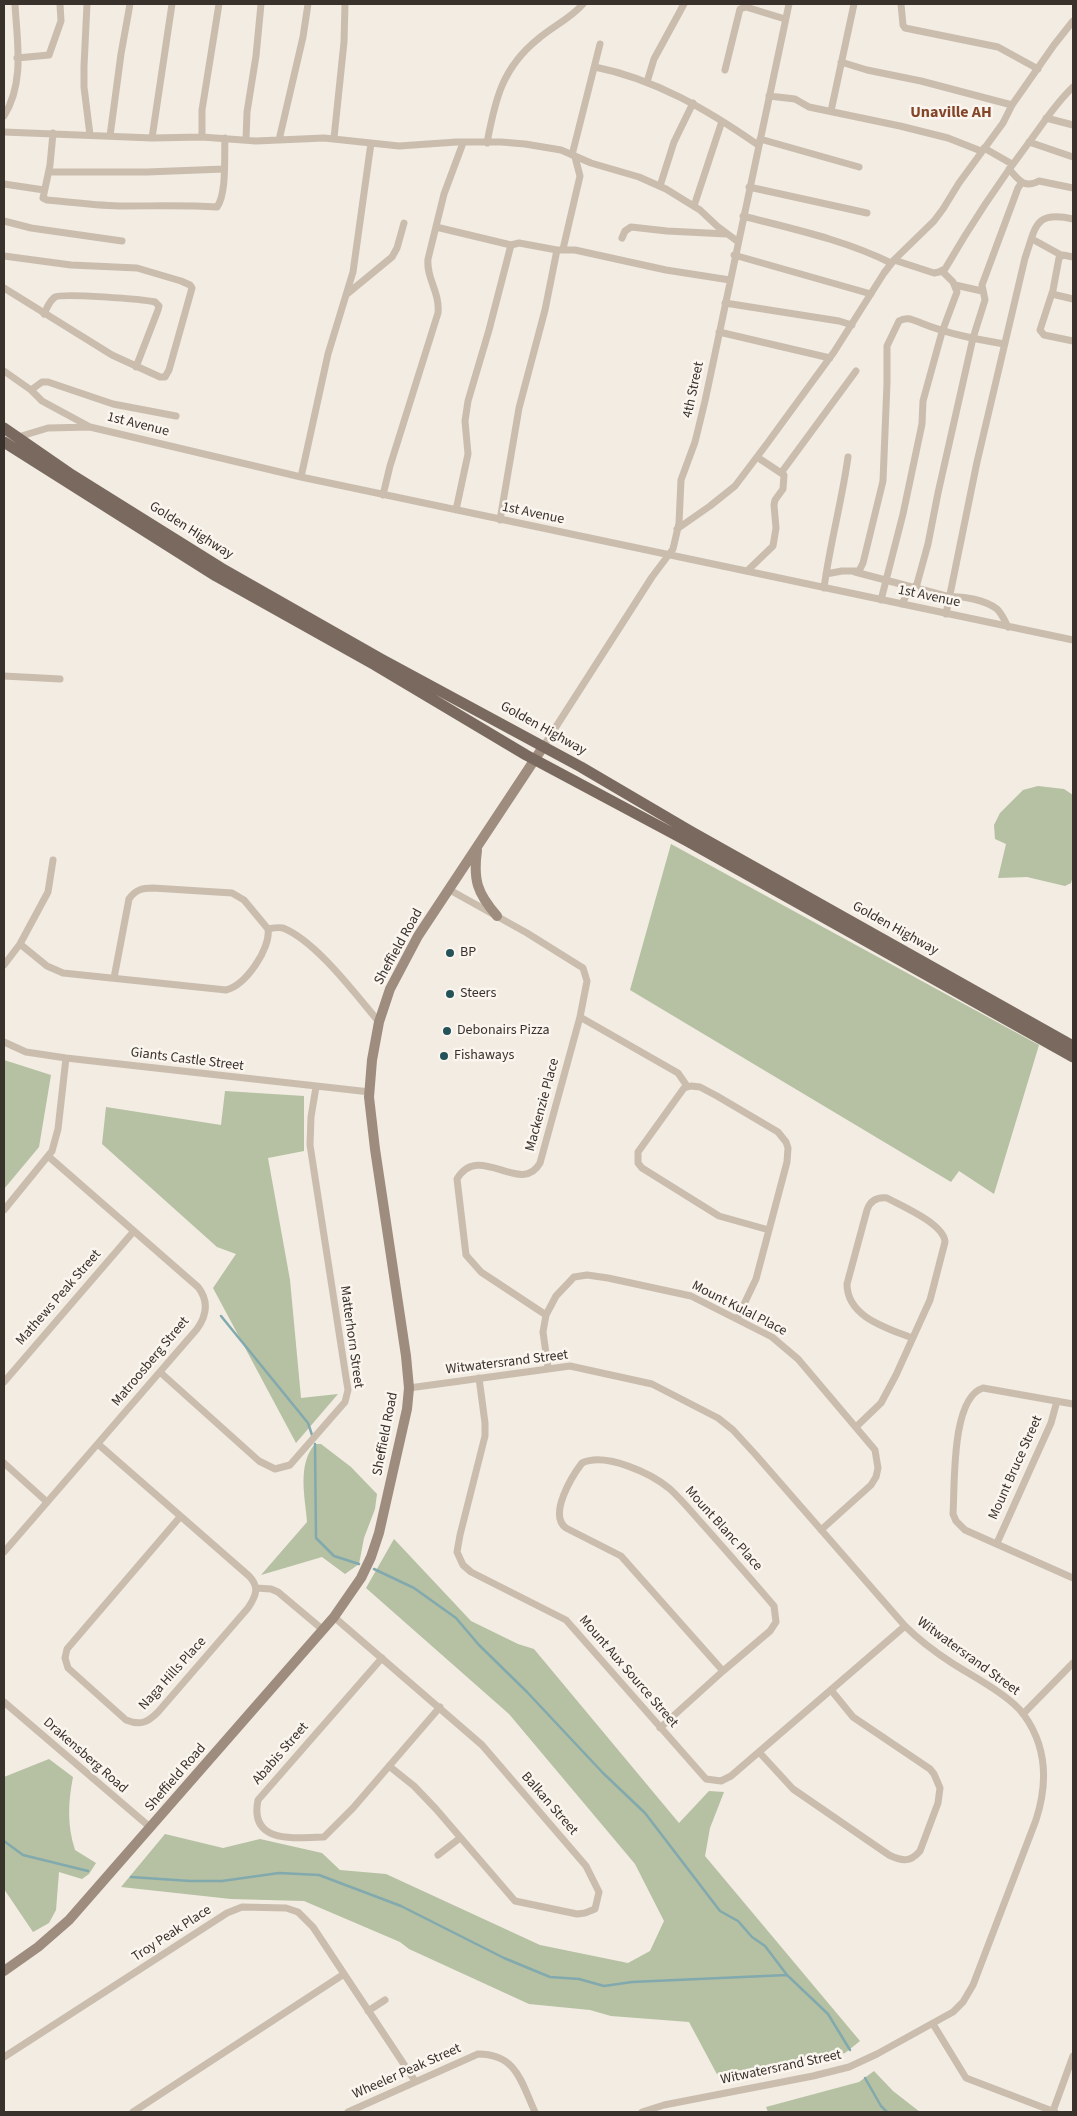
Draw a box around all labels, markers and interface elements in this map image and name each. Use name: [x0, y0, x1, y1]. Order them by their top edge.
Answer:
district label: Unaville AH: [910, 103, 992, 123]
street label: 4th Street: [680, 360, 708, 420]
street label: 1st Avenue: [105, 409, 171, 441]
street label: Golden Highway: [146, 499, 236, 563]
street label: 1st Avenue: [500, 499, 566, 529]
street label: 1st Avenue: [896, 582, 962, 612]
street label: Golden Highway: [497, 698, 589, 760]
street label: Golden Highway: [849, 898, 941, 960]
street label: Sheffield Road: [371, 906, 427, 988]
place label: BP: [460, 945, 476, 961]
marker: BP: [444, 947, 456, 959]
place label: Steers: [460, 986, 496, 1002]
marker: Steers: [444, 988, 456, 1000]
place label: Debonairs Pizza: [457, 1023, 550, 1039]
marker: Debonairs Pizza: [441, 1025, 453, 1037]
street label: Giants Castle Street: [129, 1045, 245, 1075]
place label: Fishaways: [454, 1048, 514, 1064]
marker: Fishaways: [438, 1050, 450, 1062]
street label: Mackenzie Place: [523, 1057, 563, 1153]
street label: Mathews Peak Street: [13, 1247, 105, 1349]
street label: Mount Kulal Place: [689, 1278, 789, 1340]
street label: Matterhorn Street: [335, 1285, 367, 1389]
street label: Matroosberg Street: [109, 1314, 193, 1410]
street label: Witwatersrand Street: [445, 1347, 569, 1379]
street label: Sheffield Road: [370, 1391, 402, 1477]
street label: Mount Bruce Street: [986, 1413, 1046, 1523]
street label: Mount Blanc Place: [681, 1483, 765, 1575]
street label: Mount Aux Source Street: [575, 1613, 681, 1731]
street label: Witwatersrand Street: [913, 1614, 1023, 1700]
street label: Naga Hills Place: [136, 1634, 210, 1714]
street label: Drakensberg Road: [39, 1715, 131, 1797]
street label: Ababis Street: [249, 1719, 313, 1789]
street label: Sheffield Road: [142, 1741, 210, 1815]
street label: Balkan Street: [517, 1769, 581, 1839]
street label: Troy Peak Place: [129, 1902, 215, 1966]
street label: Wheeler Peak Street: [350, 2041, 464, 2103]
street label: Witwatersrand Street: [719, 2047, 843, 2089]

